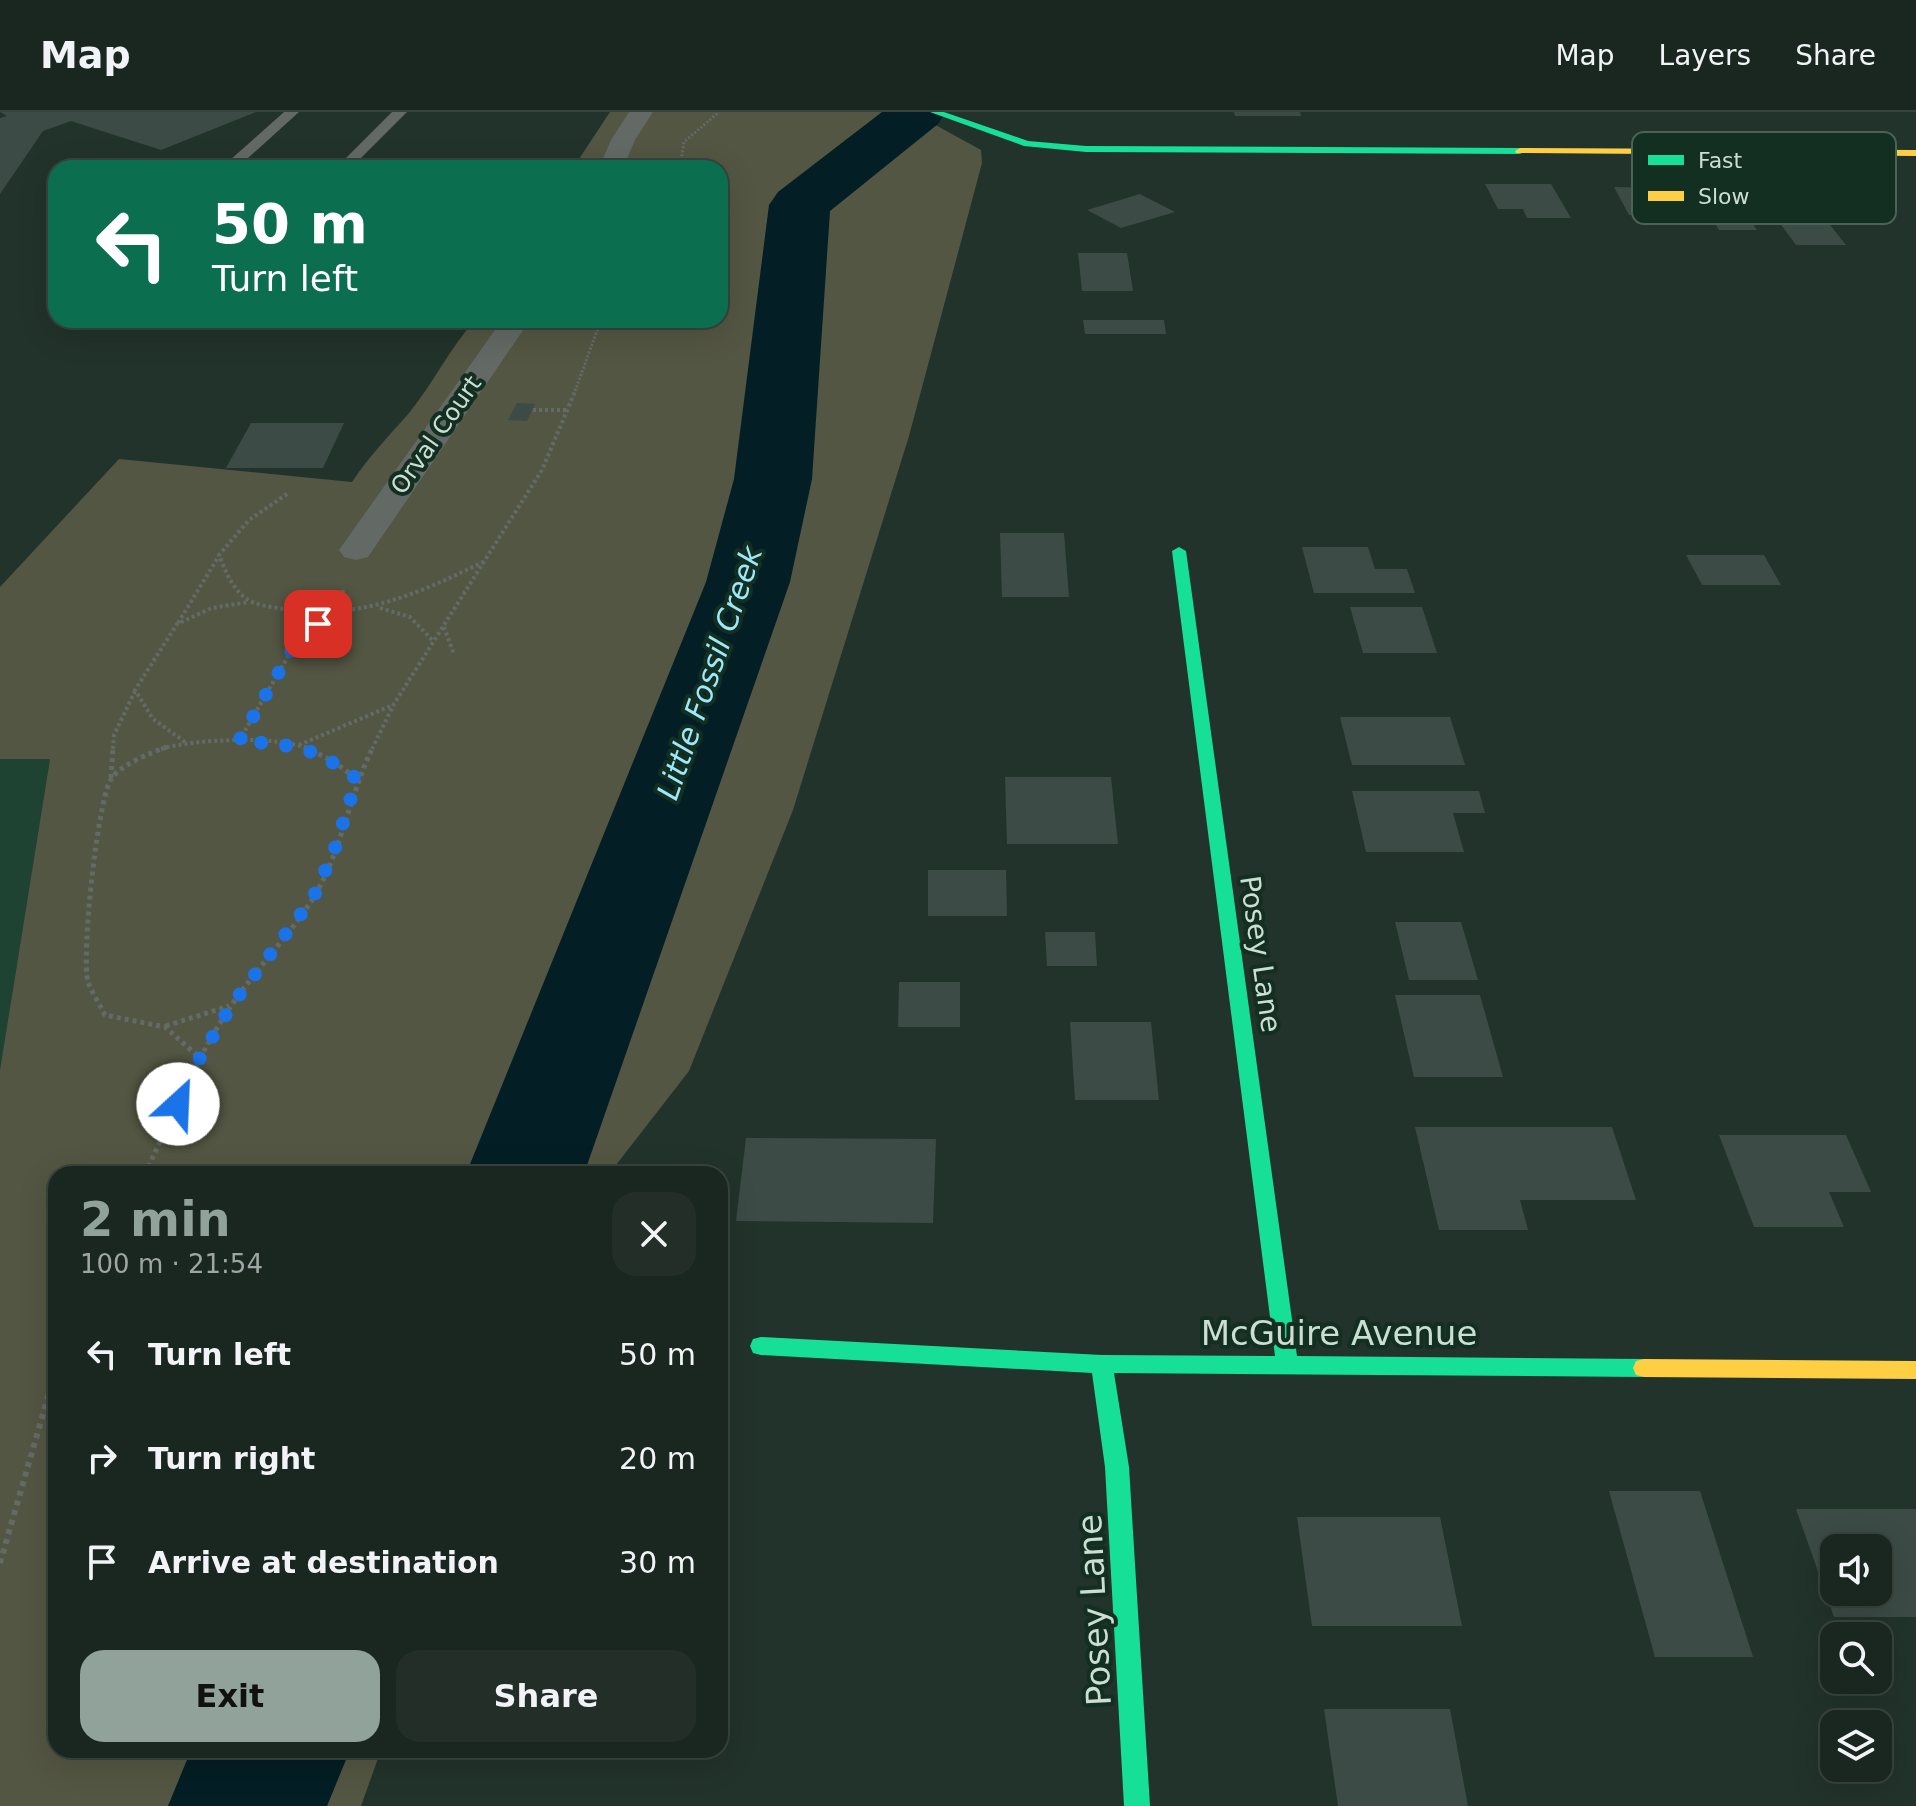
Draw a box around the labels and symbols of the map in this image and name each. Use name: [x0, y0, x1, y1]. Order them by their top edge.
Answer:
legend: [1632, 132, 1896, 224]
text: Fast: [1698, 148, 1743, 173]
text: Slow: [1698, 184, 1750, 209]
street label: Orval Court: [385, 370, 487, 500]
water label: Little Fossil Creek: [650, 540, 770, 804]
pin: [284, 590, 352, 658]
street label: Posey Lane: [1233, 874, 1288, 1035]
position arrow: [136, 1062, 220, 1146]
street label: McGuire Avenue: [1201, 1313, 1477, 1353]
street label: Posey Lane: [1069, 1513, 1119, 1707]

